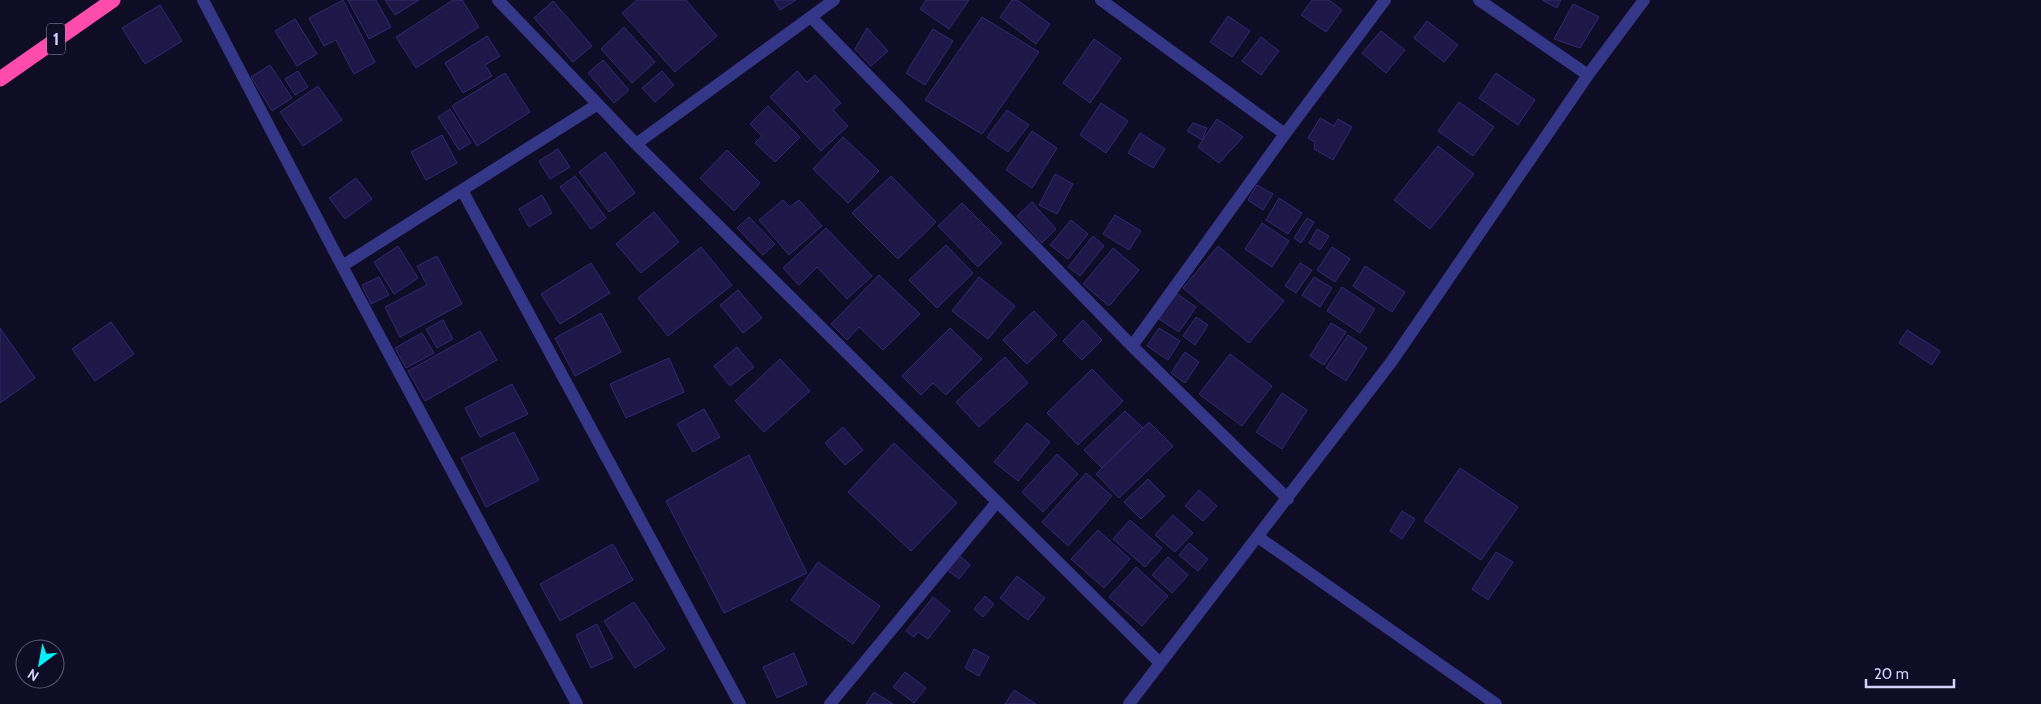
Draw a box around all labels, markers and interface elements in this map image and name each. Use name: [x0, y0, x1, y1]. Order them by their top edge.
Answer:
road number: 1: [47, 23, 65, 54]
north arrow: [15, 639, 65, 689]
scale bar: [1866, 656, 1954, 688]
text: N: [24, 665, 42, 685]
text: 20 m: [1874, 665, 1909, 683]

